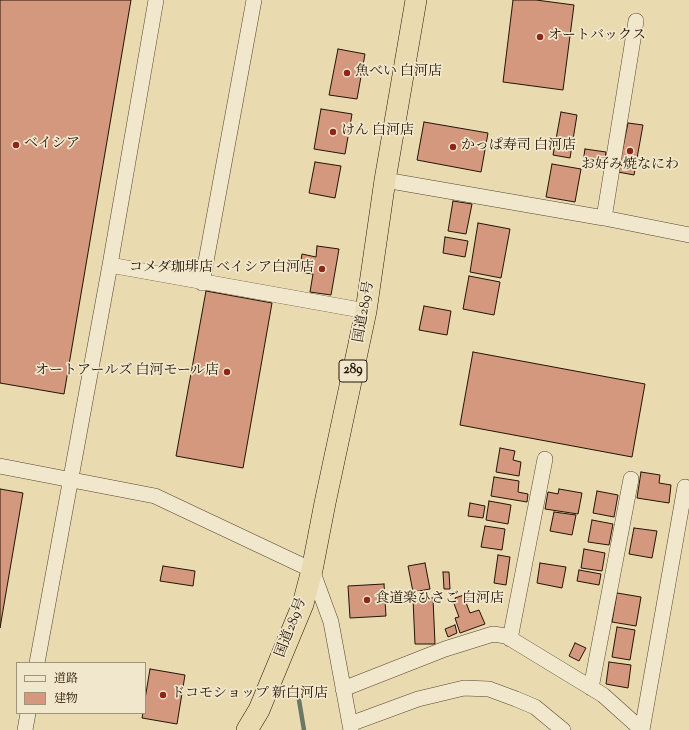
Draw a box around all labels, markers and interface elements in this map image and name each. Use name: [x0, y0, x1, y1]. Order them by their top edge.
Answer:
place label: オートバックス: [548, 29, 646, 45]
marker: オートバックス: [535, 32, 545, 42]
place label: 魚べい 白河店: [355, 65, 442, 81]
marker: 魚べい 白河店: [342, 68, 352, 78]
place label: けん 白河店: [341, 124, 414, 140]
marker: けん 白河店: [328, 127, 338, 137]
place label: ベイシア: [24, 137, 80, 153]
place label: かっぱ寿司 白河店: [461, 139, 576, 155]
marker: ベイシア: [11, 140, 21, 150]
marker: かっぱ寿司 白河店: [448, 142, 458, 152]
marker: お好み焼なにわ: [625, 146, 635, 156]
place label: お好み焼なにわ: [581, 158, 679, 174]
place label: コメダ珈琲店 ベイシア白河店: [129, 261, 314, 277]
marker: コメダ珈琲店 ベイシア白河店: [317, 264, 327, 274]
street label: 国道289号: [351, 280, 379, 344]
road number: 289: [339, 360, 367, 382]
place label: オートアールズ 白河モール店: [35, 364, 219, 380]
marker: オートアールズ 白河モール店: [222, 367, 232, 377]
place label: 食道楽ひさご 白河店: [375, 592, 504, 608]
marker: 食道楽ひさご 白河店: [362, 595, 372, 605]
street label: 国道289号: [273, 596, 311, 660]
legend: [16, 662, 146, 714]
text: 道路: [54, 670, 78, 688]
place label: ドコモショップ 新白河店: [171, 687, 328, 703]
text: 建物: [54, 690, 78, 708]
marker: ドコモショップ 新白河店: [158, 690, 168, 700]

